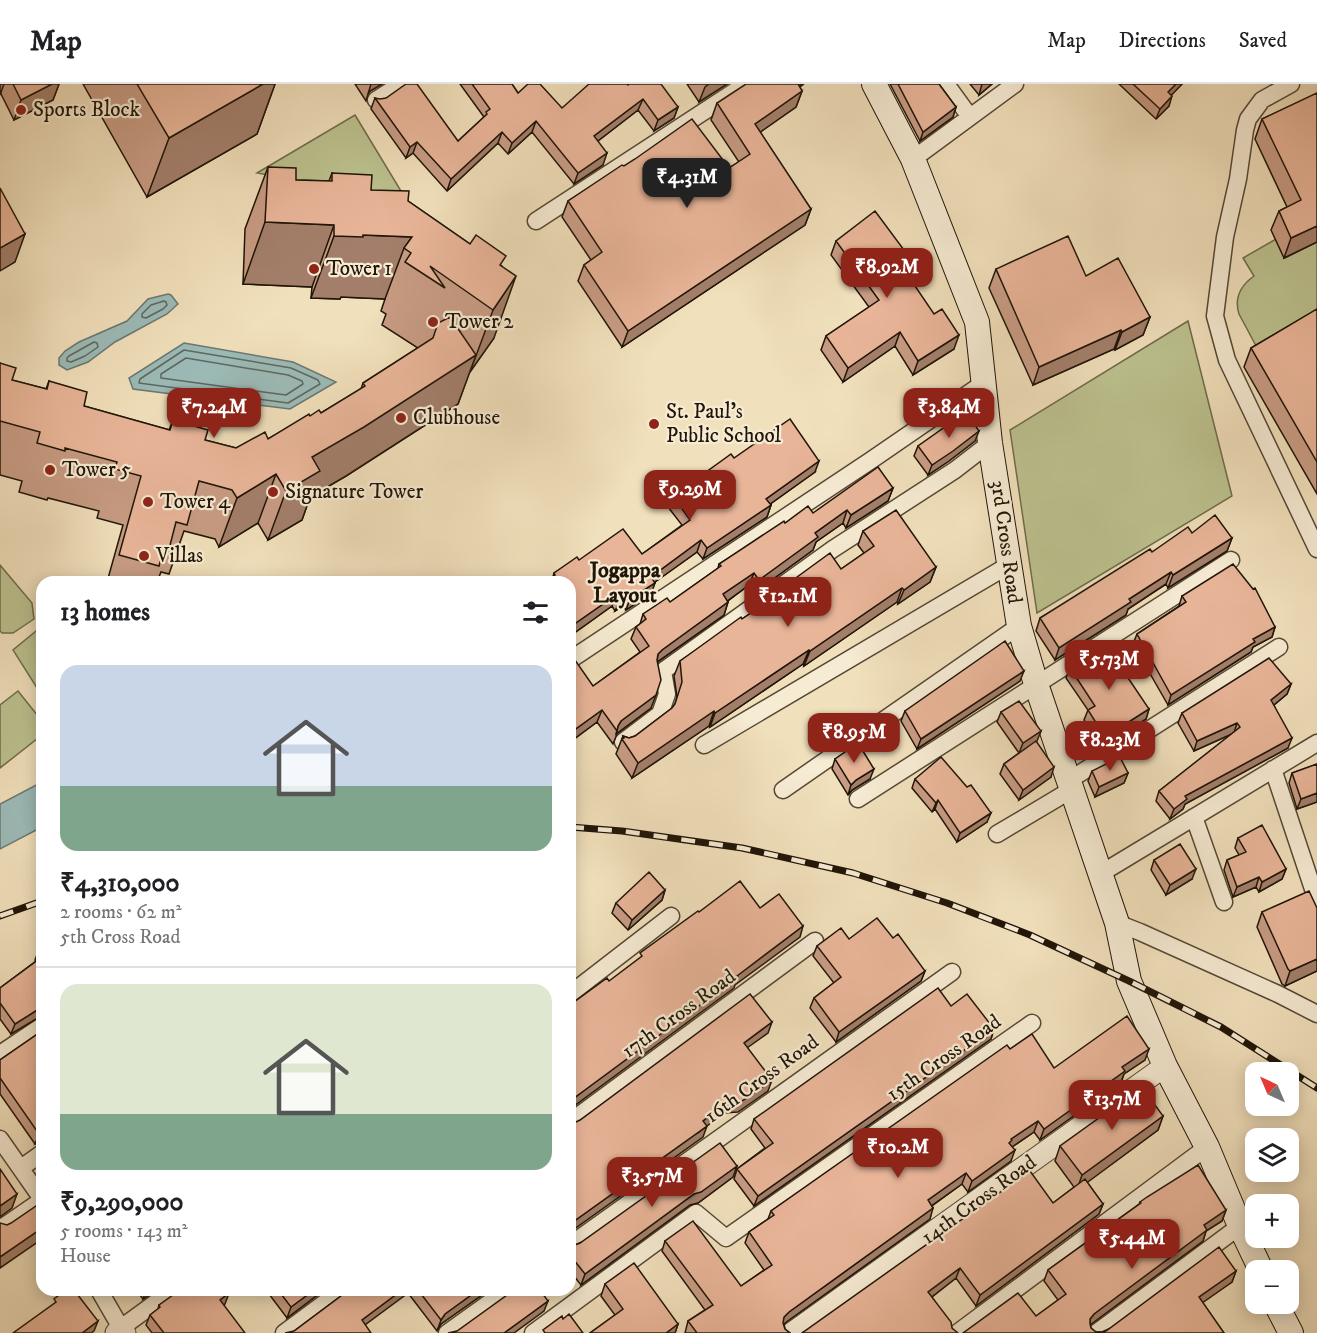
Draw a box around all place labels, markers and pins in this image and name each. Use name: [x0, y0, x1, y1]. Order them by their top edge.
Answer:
place label: Sports Block: [33, 97, 140, 123]
marker: Sports Block: [14, 103, 28, 117]
pin: ₹4.31M: [638, 158, 736, 209]
pin: ₹8.92M: [838, 248, 936, 299]
place label: Tower 1: [326, 256, 392, 282]
marker: Tower 1: [307, 262, 321, 276]
place label: Tower 2: [445, 309, 514, 335]
marker: Tower 2: [426, 315, 440, 329]
pin: ₹7.24M: [165, 388, 263, 439]
pin: ₹3.84M: [900, 388, 998, 439]
place label: St. Paul's Public School: [666, 399, 782, 449]
place label: Clubhouse: [413, 405, 500, 431]
marker: Clubhouse: [394, 411, 408, 425]
marker: St. Paul's Public School: [647, 417, 661, 431]
place label: Tower 5: [62, 457, 131, 483]
marker: Tower 5: [43, 463, 57, 477]
pin: ₹9.29M: [641, 470, 739, 521]
place label: Signature Tower: [285, 479, 423, 505]
marker: Signature Tower: [266, 485, 280, 499]
place label: Tower 4: [160, 489, 231, 515]
marker: Tower 4: [141, 495, 155, 509]
place label: Villas: [155, 543, 203, 569]
marker: Villas: [137, 549, 151, 563]
pin: ₹12.1M: [739, 577, 837, 628]
pin: ₹5.73M: [1060, 640, 1158, 691]
pin: ₹8.95M: [805, 713, 903, 764]
pin: ₹8.23M: [1061, 721, 1159, 772]
pin: ₹13.7M: [1063, 1080, 1161, 1131]
pin: ₹10.2M: [849, 1128, 947, 1179]
pin: ₹3.57M: [603, 1157, 701, 1208]
pin: ₹5.44M: [1083, 1219, 1181, 1270]

